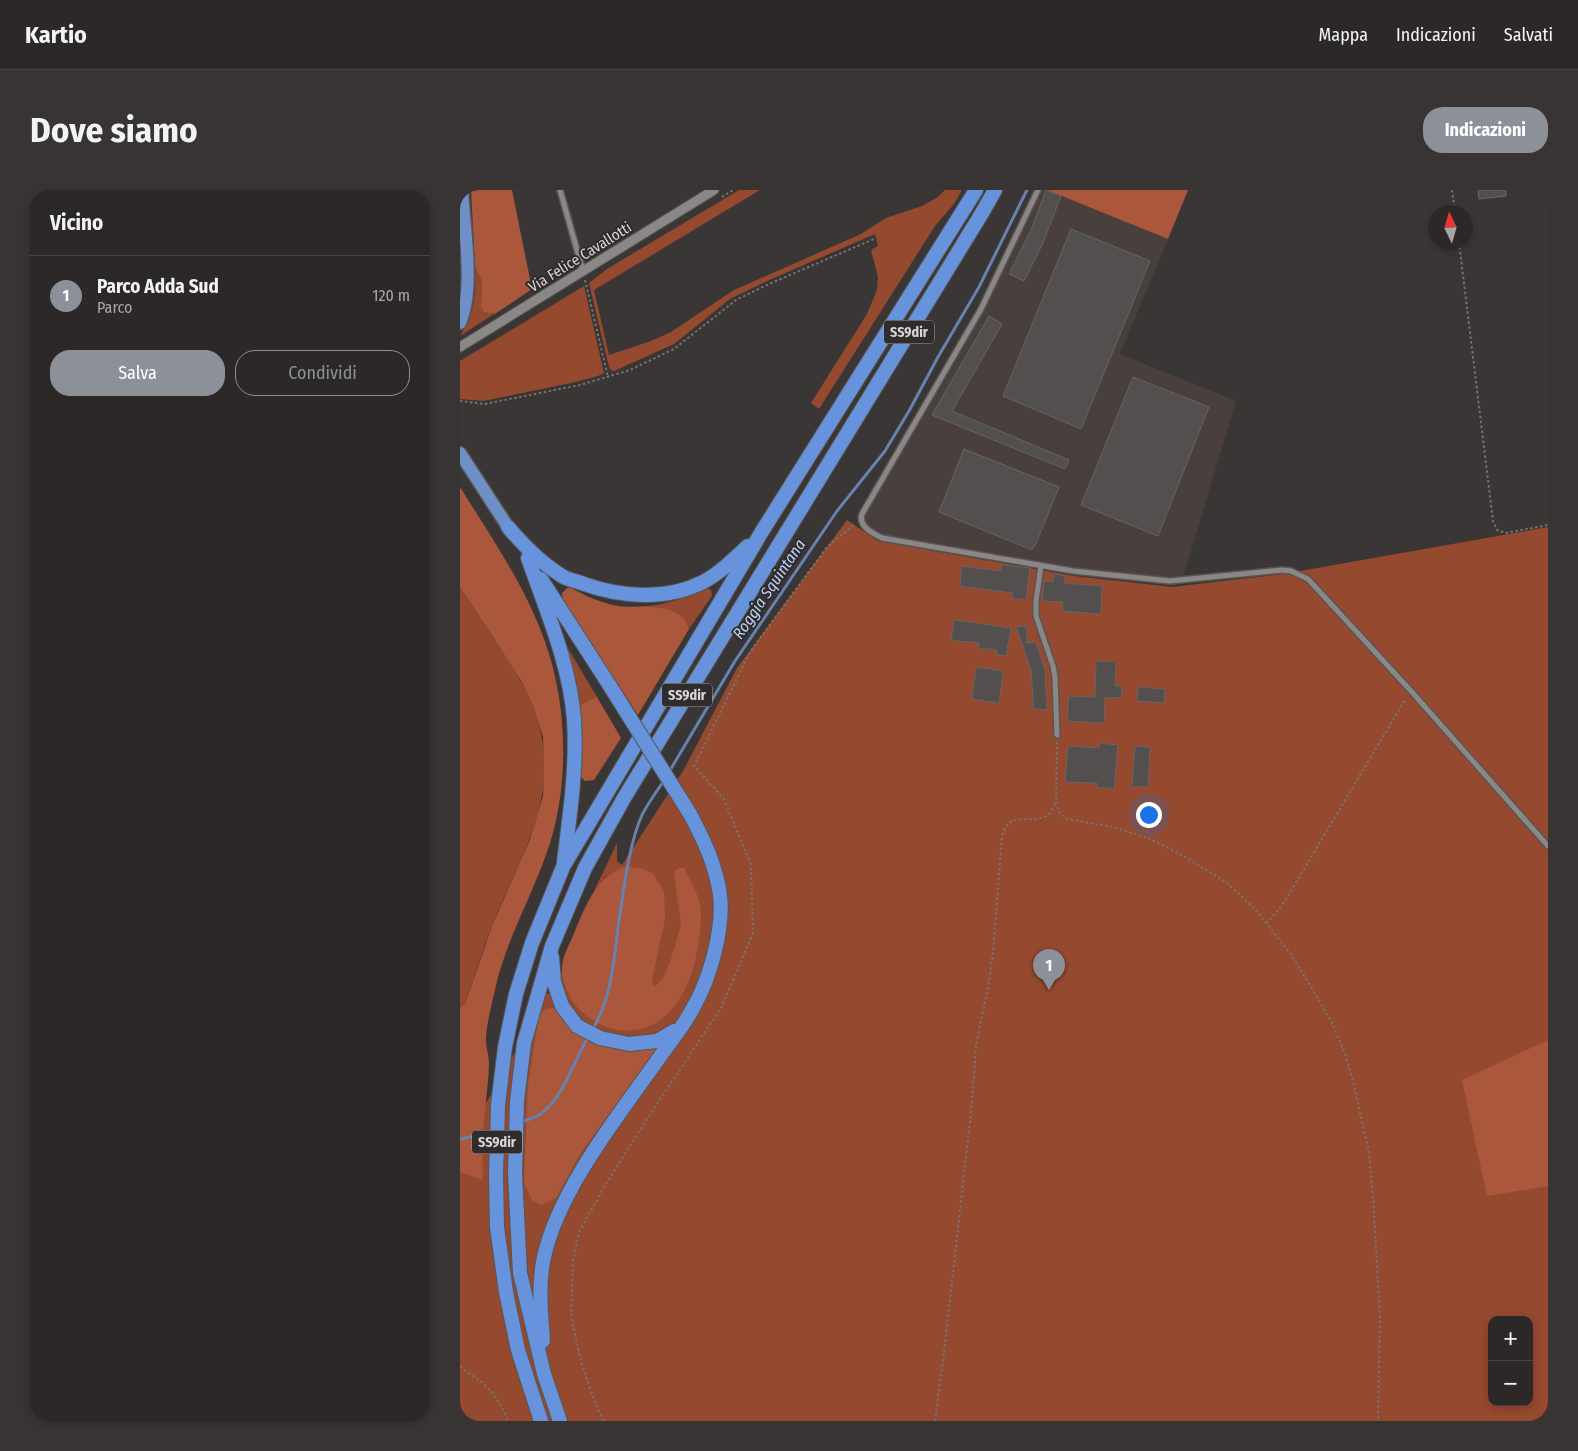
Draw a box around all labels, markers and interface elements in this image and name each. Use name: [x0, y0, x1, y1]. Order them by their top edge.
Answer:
text: Kartio: [25, 21, 87, 49]
text: Mappa: [1319, 24, 1368, 46]
text: Indicazioni: [1396, 24, 1476, 46]
text: Salvati: [1504, 24, 1553, 46]
button: Indicazioni: [1423, 107, 1548, 153]
text: Dove siamo: [30, 109, 198, 151]
north arrow: [1428, 205, 1473, 250]
text: Vicino: [50, 210, 103, 236]
street label: Via Felice Cavallotti: [525, 218, 635, 296]
text: Parco Adda Sud: [97, 275, 219, 298]
text: 1: [63, 286, 69, 305]
text: 120 m: [372, 286, 410, 305]
text: Parco: [97, 298, 132, 317]
road number: SS9dir: [884, 320, 934, 344]
button: Salva: [50, 350, 225, 396]
button: Condividi: [235, 350, 410, 396]
water label: Roggia Squintana: [729, 535, 809, 643]
road number: SS9dir: [662, 684, 712, 706]
your location: [1136, 802, 1162, 828]
pin: 1: [1033, 949, 1065, 990]
road number: SS9dir: [472, 1130, 522, 1154]
map controls: [1488, 1316, 1533, 1406]
button: +: [1488, 1316, 1533, 1361]
button: −: [1488, 1361, 1533, 1406]

